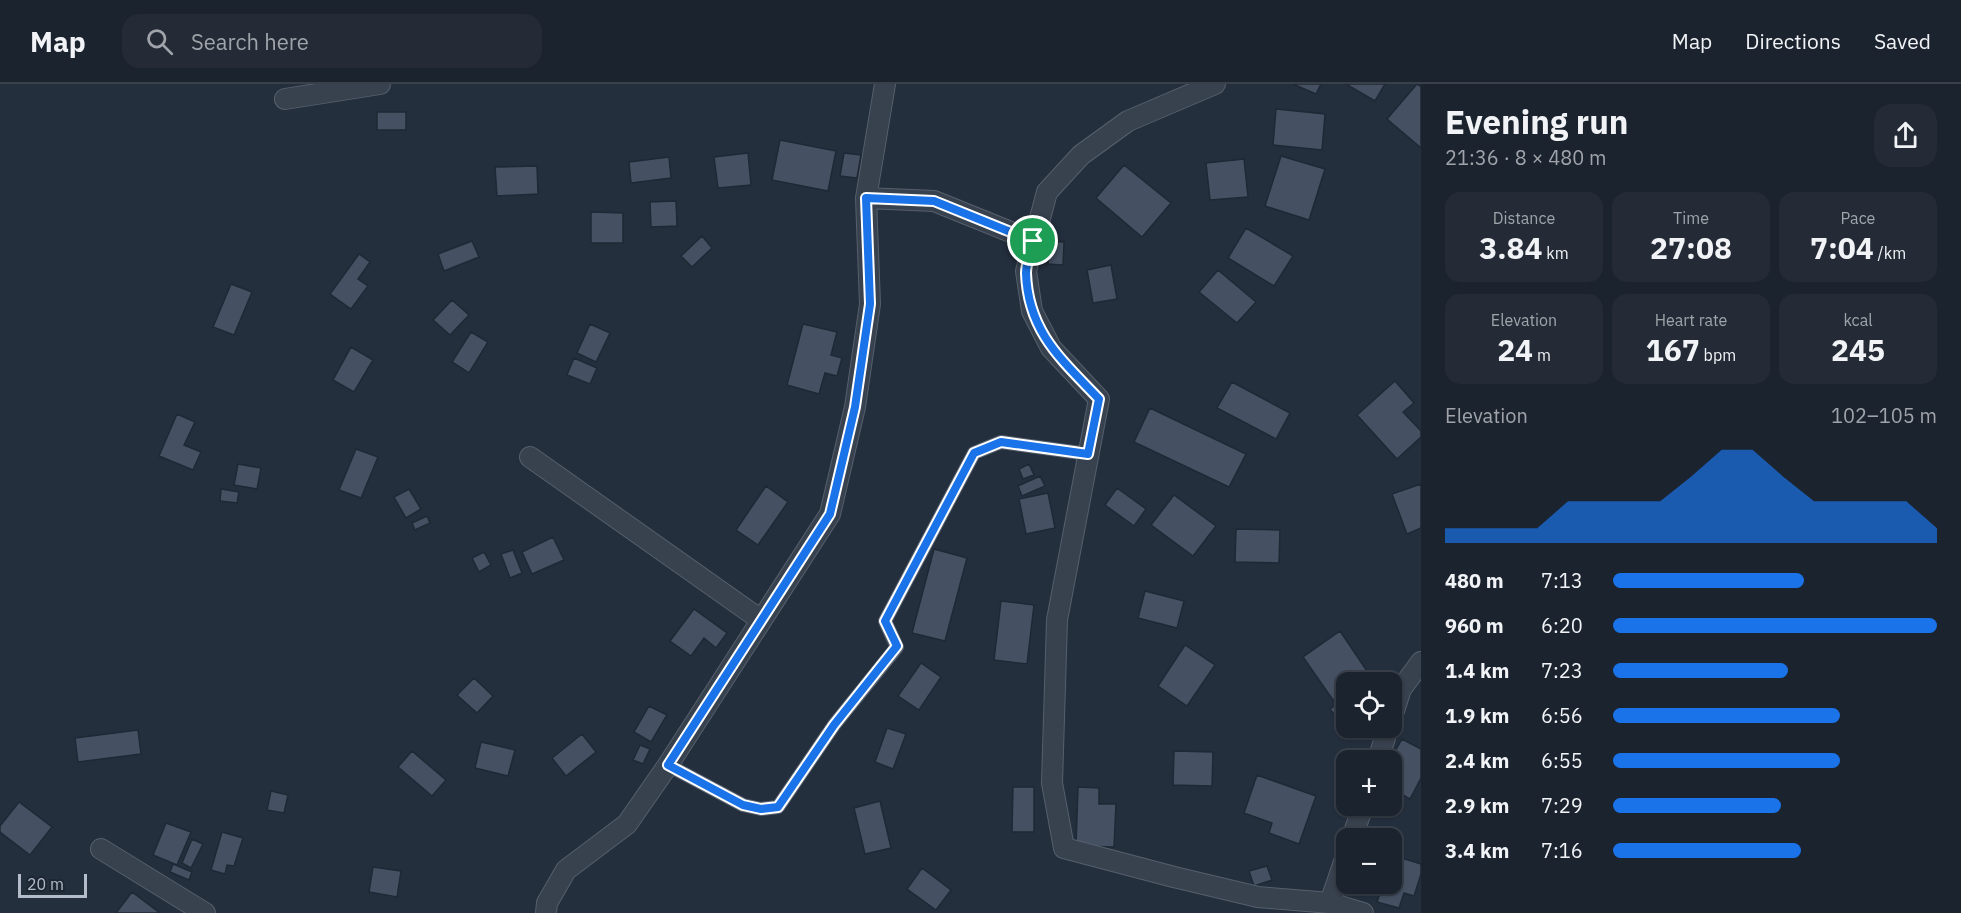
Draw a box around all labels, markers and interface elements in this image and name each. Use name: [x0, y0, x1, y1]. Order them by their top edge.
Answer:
search box: [122, 14, 542, 68]
text: Map: [30, 23, 86, 60]
icon: search: [143, 25, 176, 58]
text: Search here: [191, 27, 309, 56]
text: Map: [1672, 27, 1712, 55]
text: Directions: [1745, 27, 1841, 55]
text: Saved: [1874, 27, 1931, 55]
text: Evening run: [1445, 100, 1629, 143]
button: share: [1874, 104, 1937, 167]
text: 21:36 · 8 × 480 m: [1445, 144, 1606, 171]
text: Distance: [1493, 208, 1555, 228]
text: Time: [1673, 208, 1709, 228]
text: Pace: [1841, 208, 1875, 228]
pin: [1007, 215, 1058, 266]
icon: arrive: [1016, 224, 1049, 257]
text: 3.84: [1479, 228, 1543, 267]
text: 27:08: [1650, 228, 1732, 267]
text: 7:04: [1810, 228, 1874, 267]
text: km: [1543, 243, 1569, 263]
text: /km: [1874, 243, 1906, 263]
text: Elevation: [1491, 310, 1557, 330]
text: Heart rate: [1655, 310, 1727, 330]
text: kcal: [1843, 310, 1873, 330]
text: 24: [1497, 330, 1533, 369]
text: 167: [1646, 330, 1700, 369]
text: 245: [1831, 330, 1885, 369]
text: m: [1533, 345, 1551, 365]
text: bpm: [1700, 345, 1736, 365]
text: Elevation: [1445, 402, 1528, 429]
text: 102–105 m: [1831, 402, 1937, 429]
text: 480 m: [1445, 567, 1504, 594]
text: 7:13: [1541, 567, 1583, 594]
text: 960 m: [1445, 612, 1504, 639]
text: 6:20: [1541, 612, 1583, 639]
text: 1.4 km: [1445, 657, 1509, 684]
text: 7:23: [1541, 657, 1583, 684]
map controls: [1336, 672, 1402, 894]
button: locate: [1336, 672, 1402, 738]
text: 1.9 km: [1445, 702, 1509, 729]
text: 6:56: [1541, 702, 1583, 729]
text: 2.4 km: [1445, 747, 1509, 774]
text: 6:55: [1541, 747, 1583, 774]
button: +: [1336, 750, 1402, 816]
text: 2.9 km: [1445, 792, 1509, 819]
text: 7:29: [1541, 792, 1583, 819]
button: −: [1336, 828, 1402, 894]
text: 3.4 km: [1445, 837, 1509, 864]
text: 7:16: [1541, 837, 1583, 864]
scale bar: [18, 871, 87, 898]
text: 20 m: [27, 874, 64, 894]

